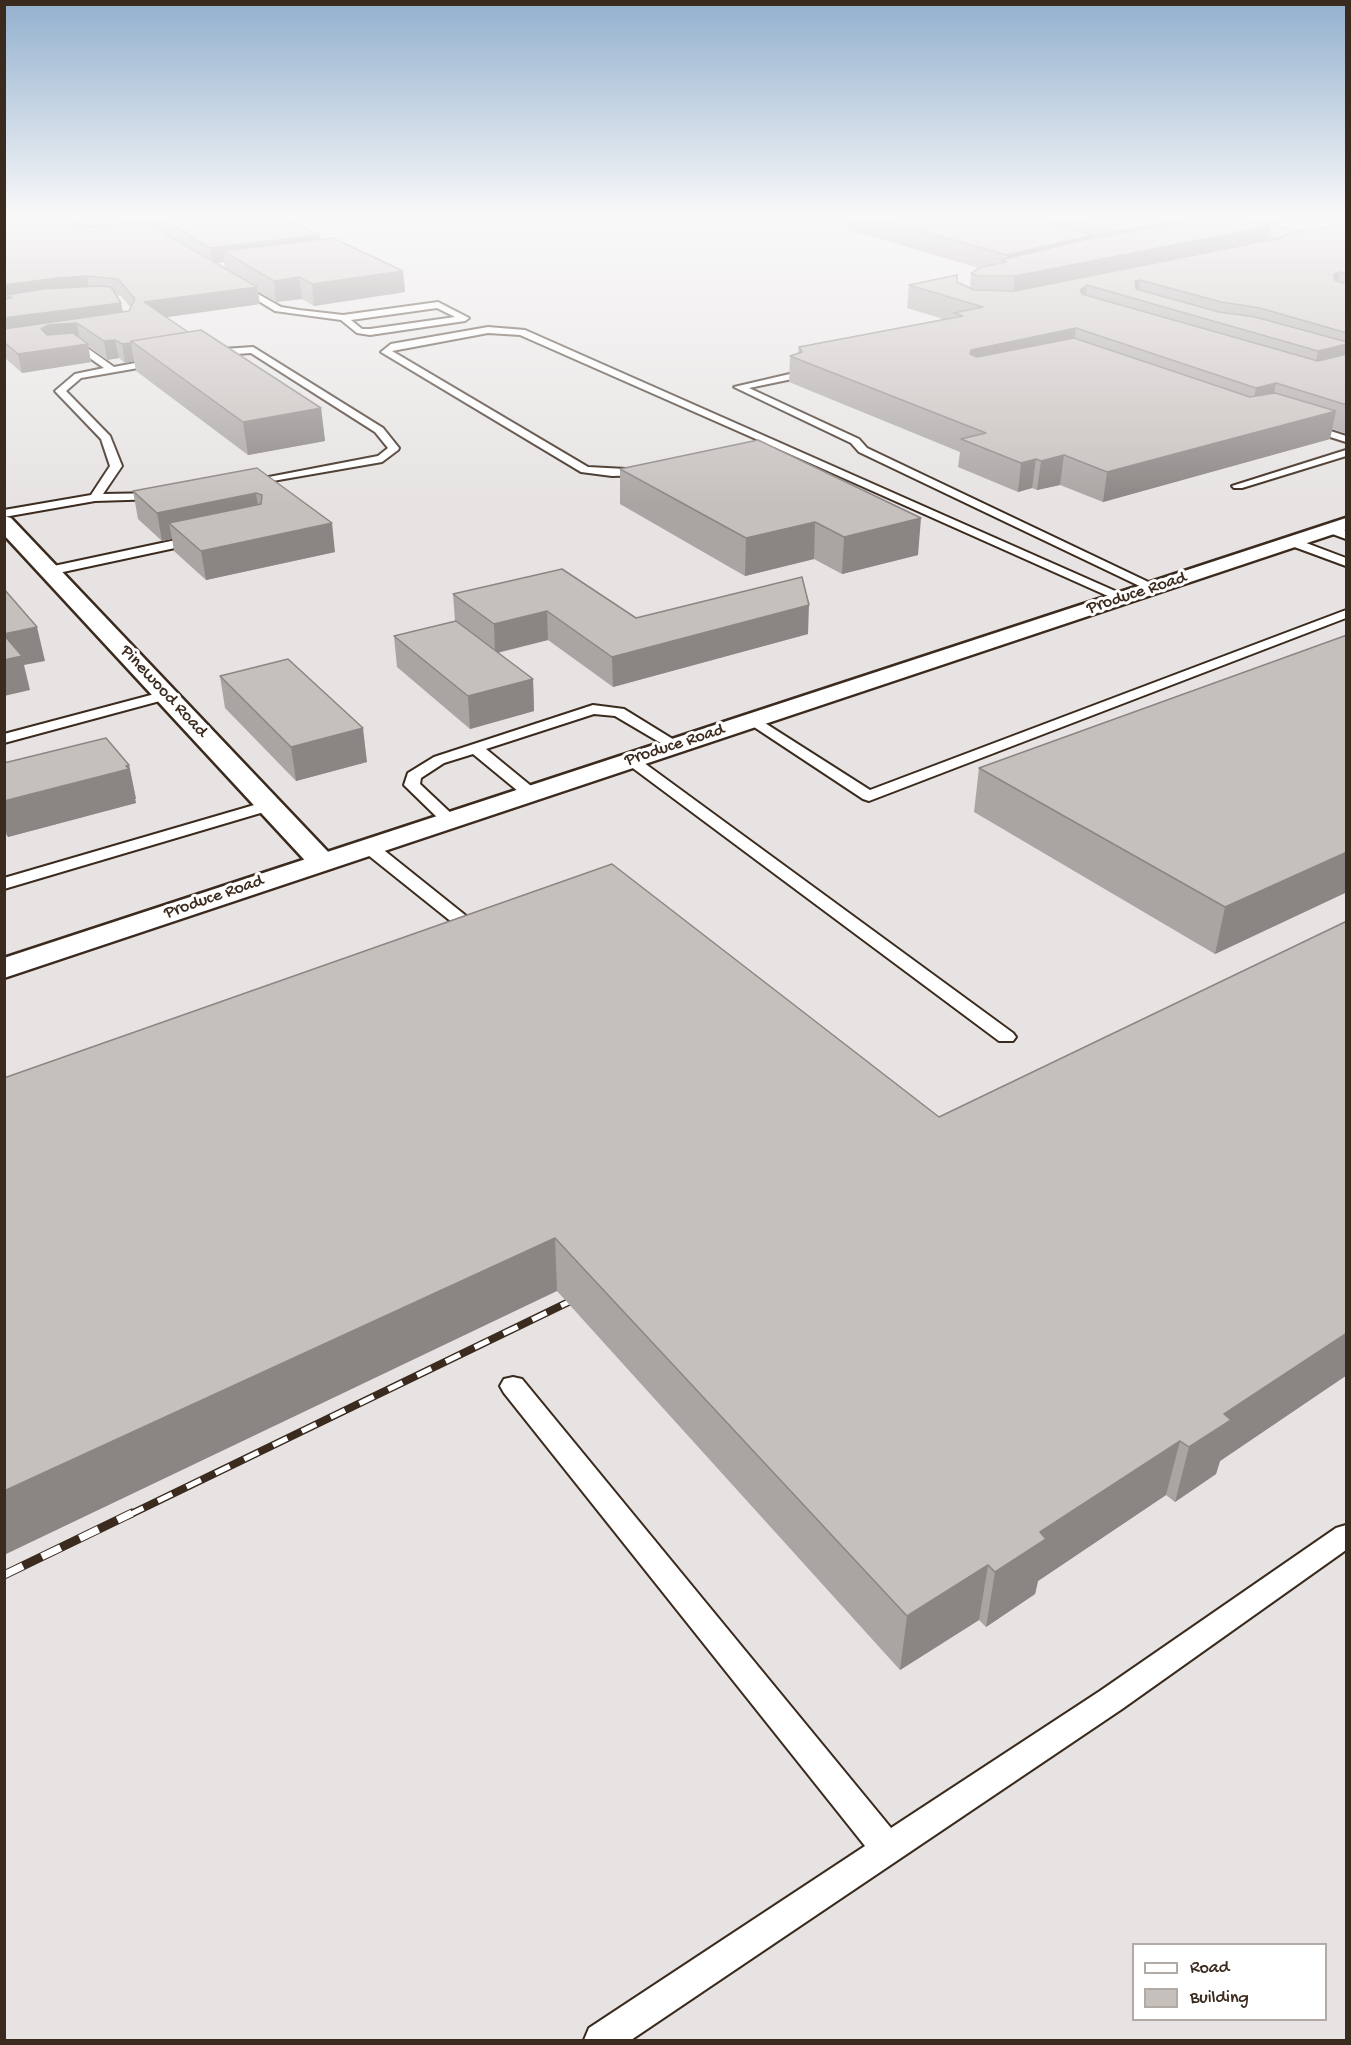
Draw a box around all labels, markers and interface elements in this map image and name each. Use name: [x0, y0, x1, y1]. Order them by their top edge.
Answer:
street label: Produce Road: [1084, 568, 1190, 620]
street label: Pinewood Road: [115, 641, 211, 743]
street label: Produce Road: [622, 720, 728, 772]
street label: Produce Road: [161, 871, 267, 925]
legend: [1132, 1943, 1327, 2021]
text: Road: [1190, 1958, 1229, 1979]
text: Building: [1190, 1988, 1249, 2009]

